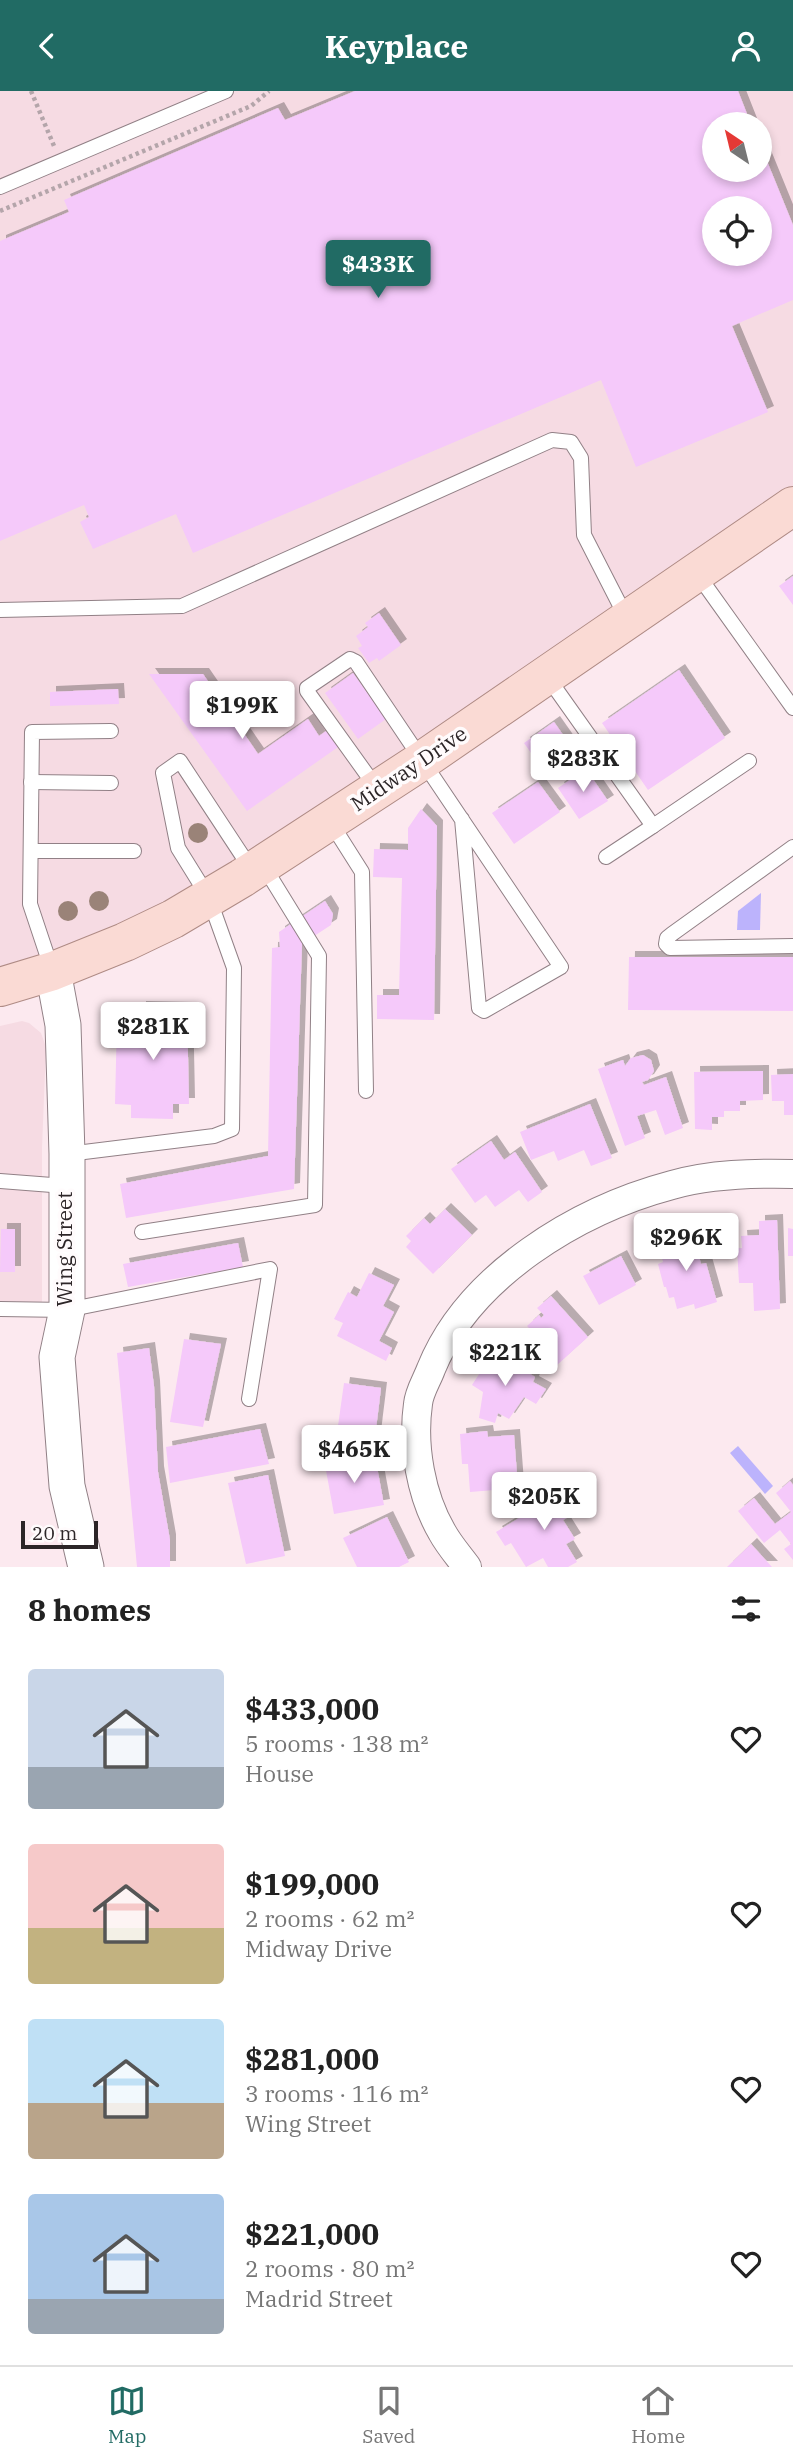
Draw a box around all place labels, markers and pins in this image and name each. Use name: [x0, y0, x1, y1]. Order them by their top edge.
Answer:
pin: $433K: [329, 241, 427, 300]
pin: $199K: [193, 681, 291, 741]
pin: $283K: [534, 735, 632, 794]
pin: $281K: [104, 1003, 202, 1062]
pin: $296K: [637, 1213, 735, 1273]
pin: $221K: [456, 1329, 554, 1388]
pin: $465K: [305, 1425, 403, 1485]
pin: $205K: [495, 1473, 593, 1532]

